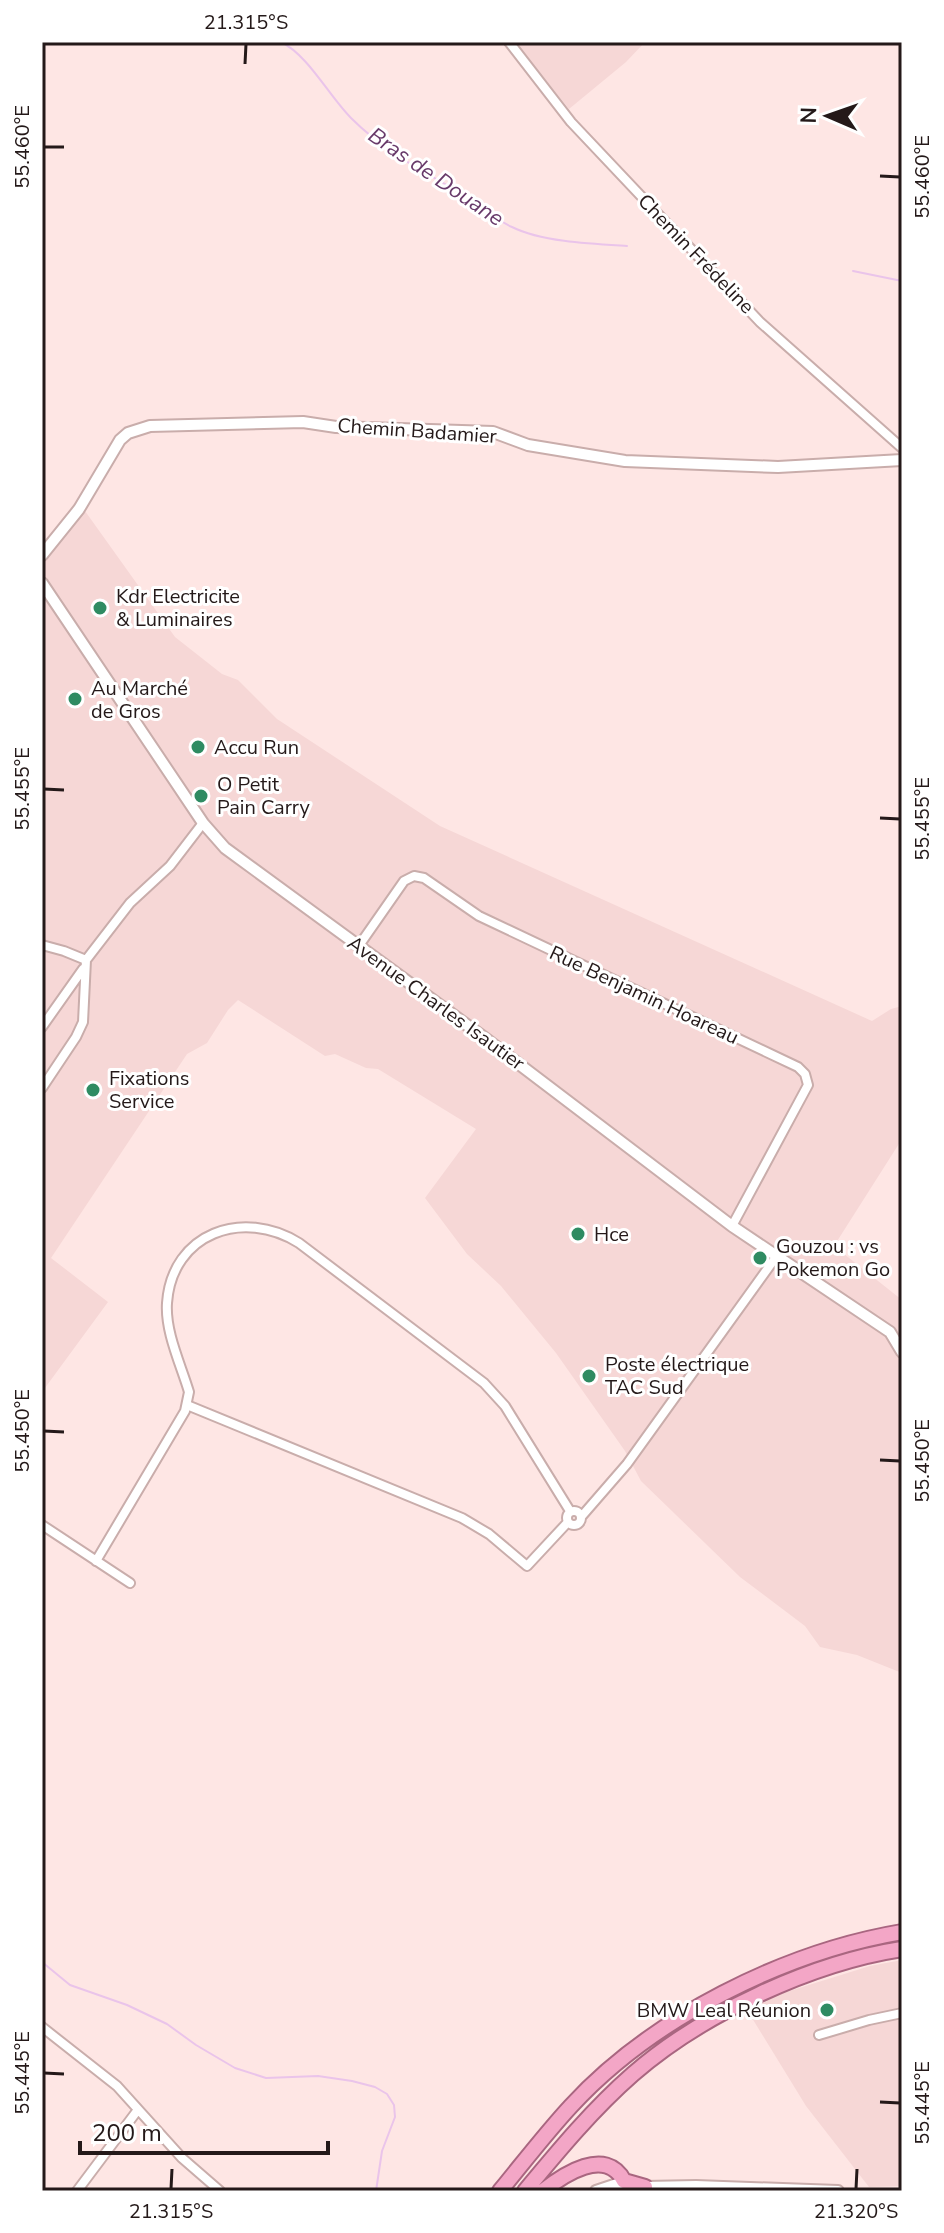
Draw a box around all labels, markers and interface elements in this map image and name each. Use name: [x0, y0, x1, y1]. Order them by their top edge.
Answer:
text: 21.315°S: [204, 9, 288, 36]
north arrow: [788, 76, 868, 156]
text: 55.460°E: [9, 105, 36, 189]
text: N: [794, 107, 824, 124]
water label: Bras de Douane: [362, 121, 510, 234]
text: 55.460°E: [909, 135, 936, 219]
street label: Chemin Frédeline: [632, 188, 760, 320]
street label: Chemin Badamier: [336, 412, 498, 450]
place label: Kdr Electricite & Luminaires: [116, 583, 240, 633]
marker: Kdr Electricite & Luminaires: [91, 599, 109, 617]
place label: Au Marché de Gros: [91, 675, 188, 725]
marker: Au Marché de Gros: [66, 690, 84, 708]
place label: Accu Run: [214, 734, 299, 761]
marker: Accu Run: [189, 738, 207, 756]
text: 55.455°E: [9, 747, 36, 831]
place label: O Petit Pain Carry: [217, 771, 311, 821]
text: 55.455°E: [909, 777, 936, 861]
marker: O Petit Pain Carry: [192, 787, 210, 805]
street label: Avenue Charles Isautier: [342, 929, 530, 1077]
street label: Rue Benjamin Hoareau: [545, 939, 743, 1051]
place label: Fixations Service: [109, 1065, 189, 1115]
marker: Fixations Service: [84, 1081, 102, 1099]
place label: Hce: [594, 1221, 629, 1248]
marker: Hce: [569, 1225, 587, 1243]
place label: Gouzou : vs Pokemon Go: [776, 1233, 890, 1283]
marker: Gouzou : vs Pokemon Go: [751, 1249, 769, 1267]
place label: Poste électrique TAC Sud: [605, 1351, 749, 1401]
marker: Poste électrique TAC Sud: [580, 1367, 598, 1385]
text: 55.450°E: [9, 1389, 36, 1473]
text: 55.450°E: [909, 1419, 936, 1503]
place label: BMW Leal Réunion: [637, 1997, 811, 2024]
marker: BMW Leal Réunion: [818, 2001, 836, 2019]
text: 55.445°E: [9, 2031, 36, 2115]
text: 55.445°E: [909, 2061, 936, 2145]
scale bar: [80, 2105, 328, 2155]
text: 200 m: [92, 2117, 162, 2149]
text: 21.315°S: [129, 2198, 213, 2225]
text: 21.320°S: [814, 2198, 898, 2225]

